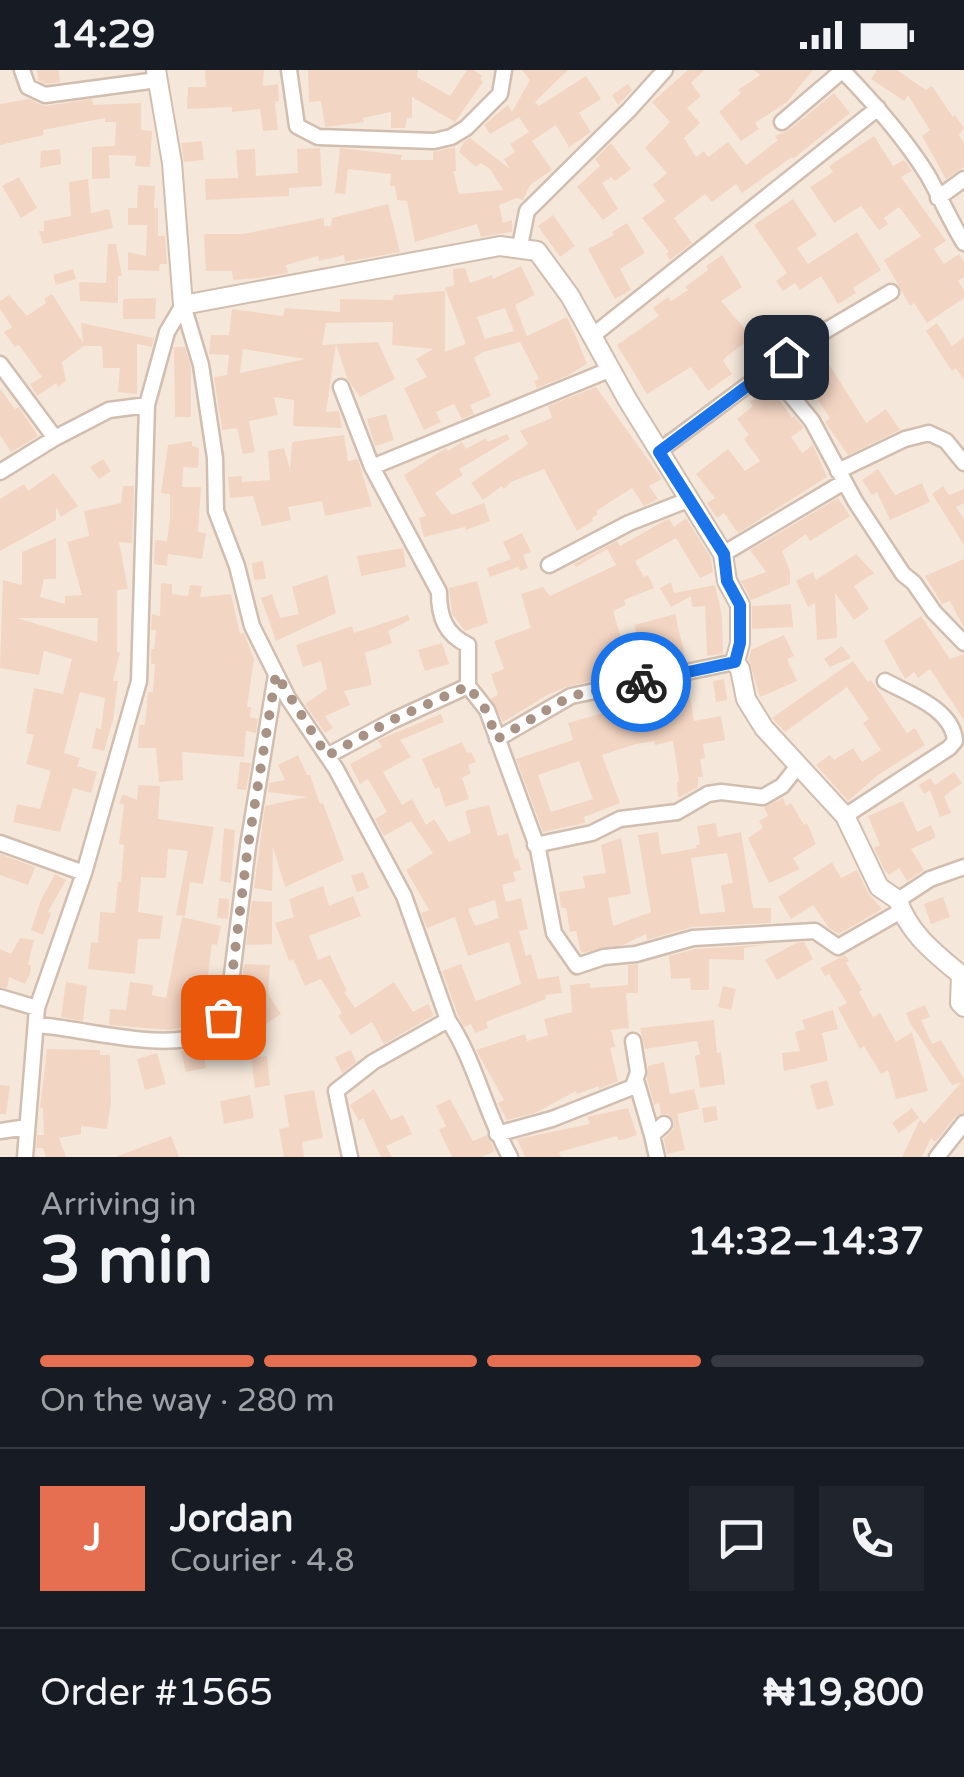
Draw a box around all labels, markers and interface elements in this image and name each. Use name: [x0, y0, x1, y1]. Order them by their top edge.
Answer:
text: 14:29: [50, 12, 155, 58]
pin: [744, 315, 829, 400]
icon: home: [759, 330, 814, 385]
courier: [591, 632, 691, 732]
icon: bike: [614, 655, 669, 710]
pin: [181, 975, 266, 1060]
icon: bag: [196, 990, 251, 1045]
text: Arriving in: [40, 1186, 197, 1224]
text: 14:32–14:37: [687, 1219, 924, 1265]
text: 3 min: [40, 1222, 213, 1301]
text: On the way · 280 m: [40, 1382, 335, 1420]
button: chat: [689, 1486, 794, 1591]
button: phone: [819, 1486, 924, 1591]
text: Jordan: [170, 1496, 293, 1542]
text: J: [84, 1515, 101, 1561]
text: Courier · 4.8: [170, 1542, 355, 1580]
text: Order #1565: [40, 1670, 273, 1716]
text: ₦19,800: [763, 1670, 924, 1716]

